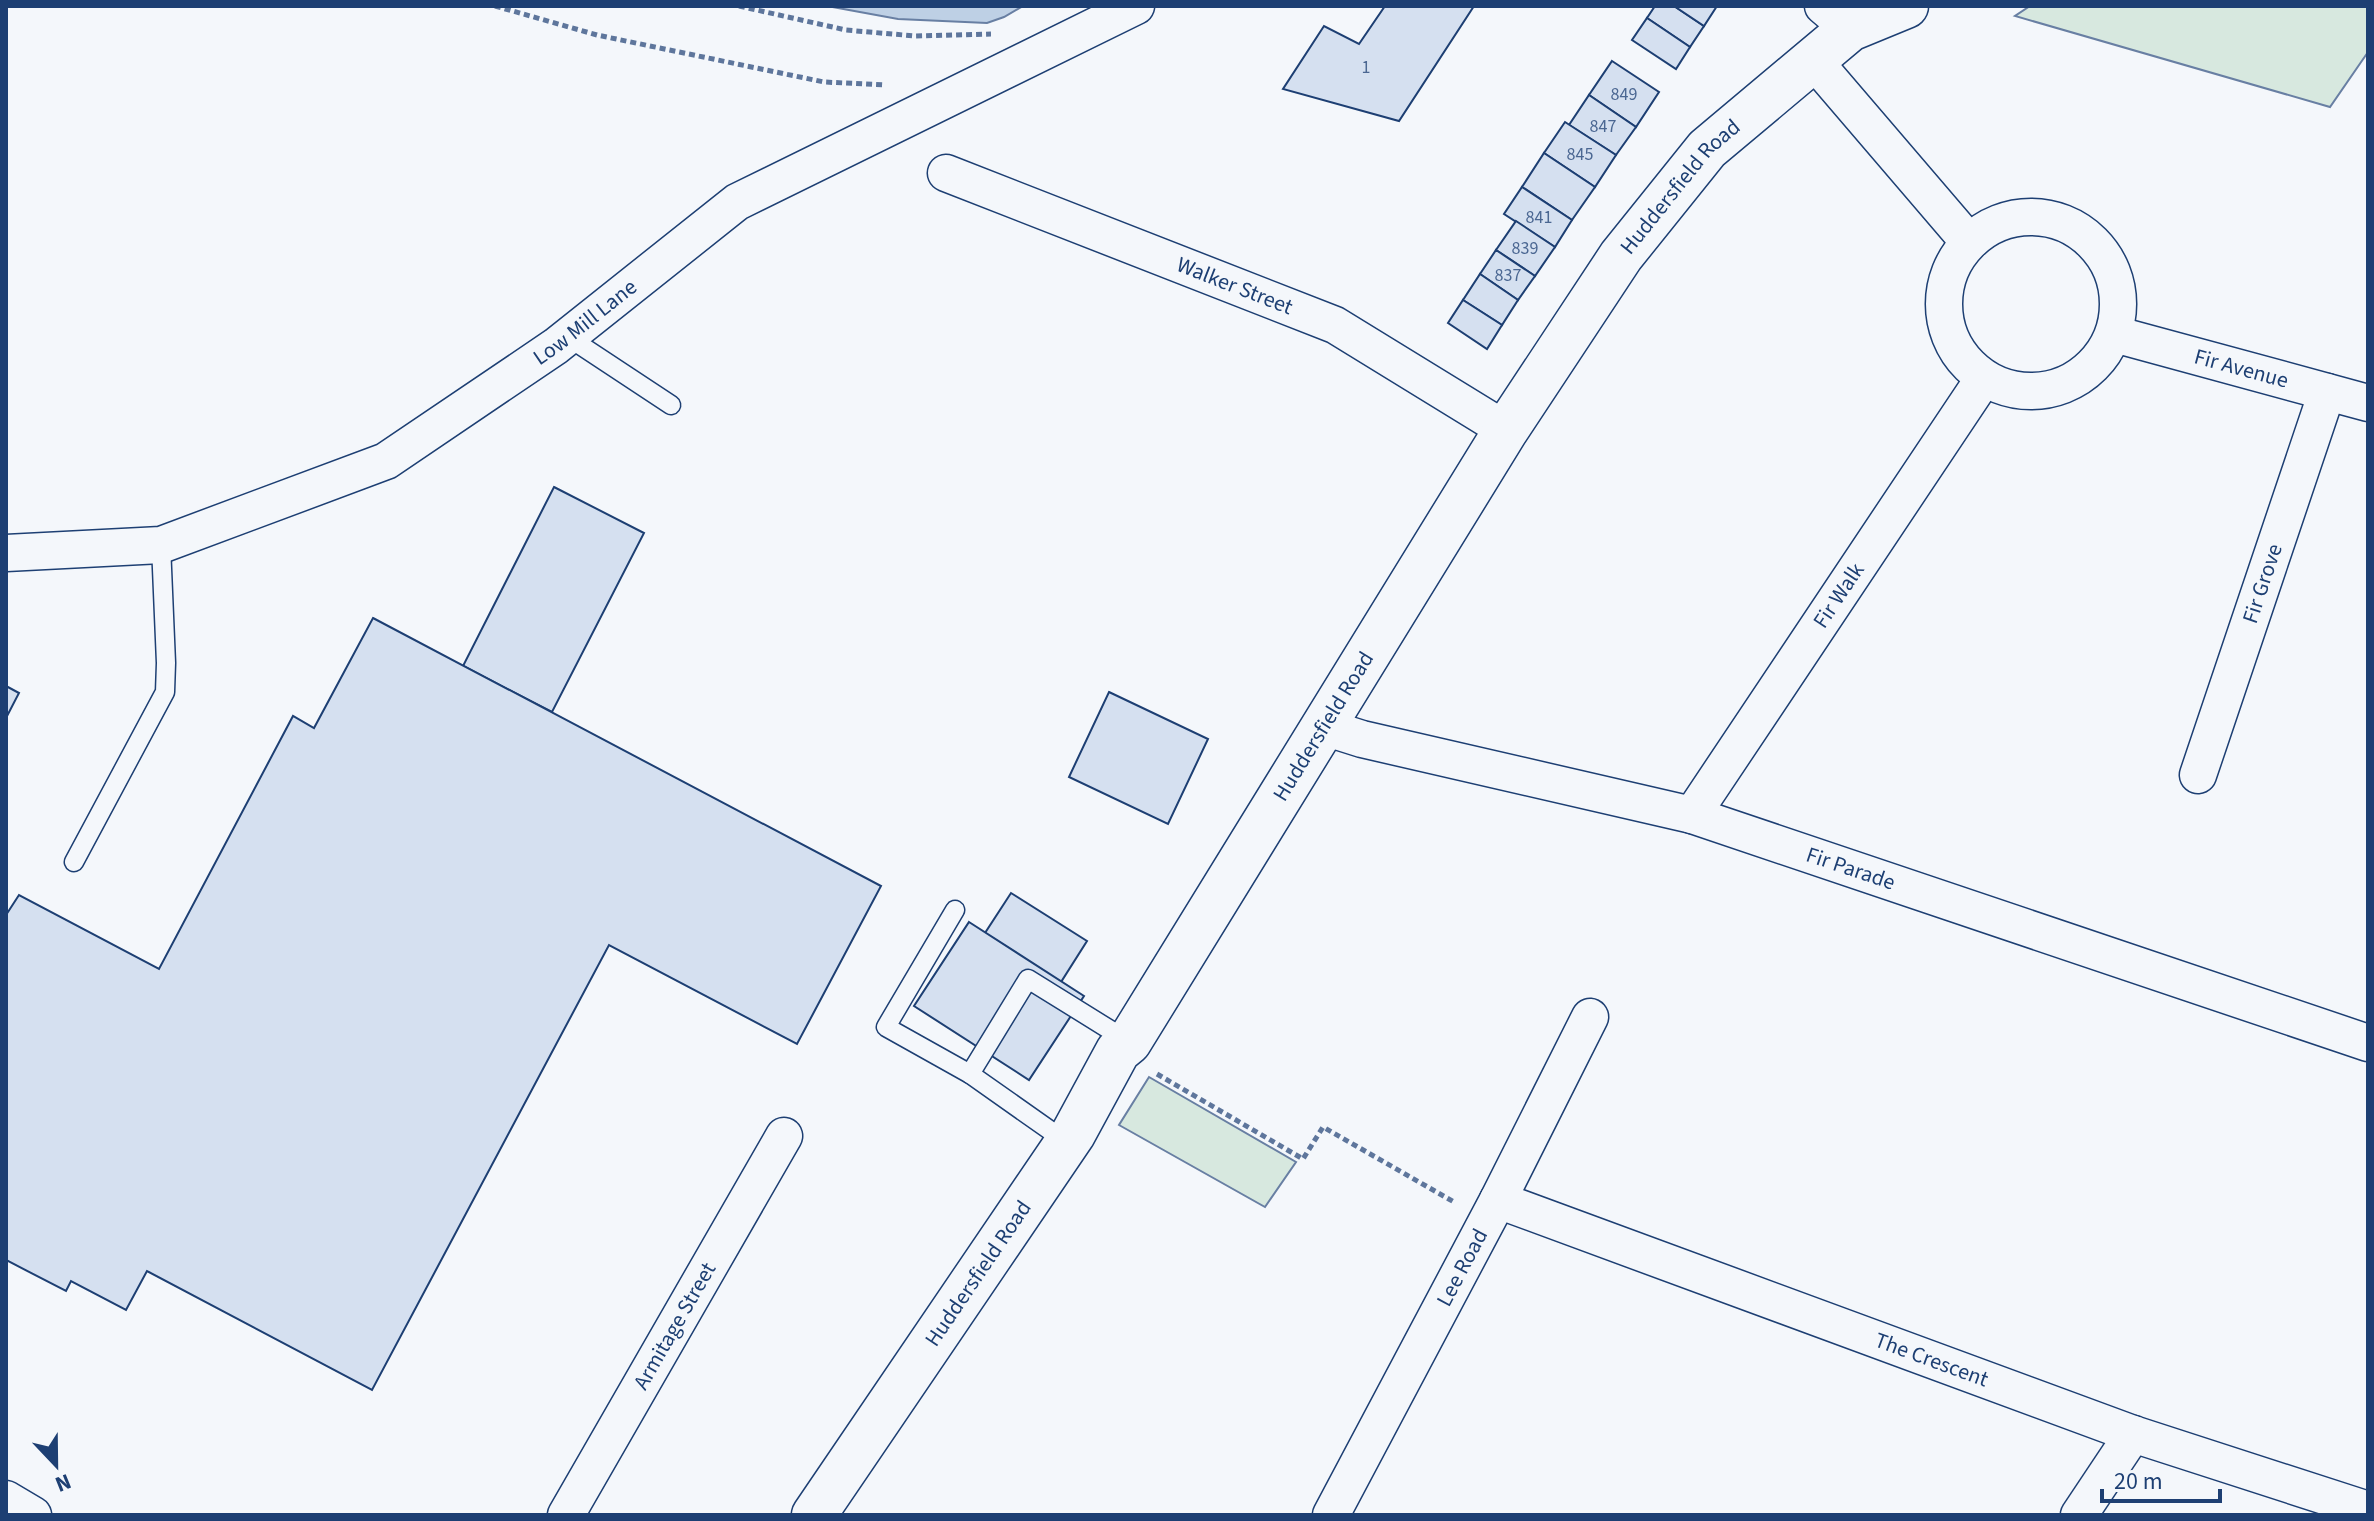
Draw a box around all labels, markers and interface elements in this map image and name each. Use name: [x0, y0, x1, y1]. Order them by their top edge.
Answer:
house number: 1: [1362, 55, 1370, 80]
house number: 849: [1611, 82, 1637, 107]
street label: Huddersfield Road: [1612, 111, 1747, 261]
house number: 847: [1590, 114, 1616, 139]
house number: 845: [1567, 142, 1593, 167]
house number: 841: [1526, 205, 1552, 230]
house number: 839: [1512, 236, 1538, 261]
street label: Walker Street: [1172, 249, 1298, 323]
house number: 837: [1495, 263, 1521, 288]
street label: Low Mill Lane: [526, 271, 644, 373]
street label: Fir Avenue: [2191, 341, 2292, 397]
street label: Fir Grove: [2234, 539, 2291, 628]
street label: Fir Walk: [1805, 556, 1872, 635]
street label: Huddersfield Road: [1265, 645, 1382, 807]
street label: Fir Parade: [1802, 839, 1900, 898]
street label: Huddersfield Road: [917, 1194, 1039, 1353]
street label: Lee Road: [1428, 1223, 1496, 1312]
street label: Armitage Street: [625, 1256, 724, 1396]
street label: The Crescent: [1870, 1324, 1993, 1396]
north arrow: [16, 1425, 96, 1505]
scale bar: [2102, 1453, 2220, 1503]
text: 20 m: [2114, 1464, 2163, 1499]
text: N: [50, 1465, 76, 1500]

